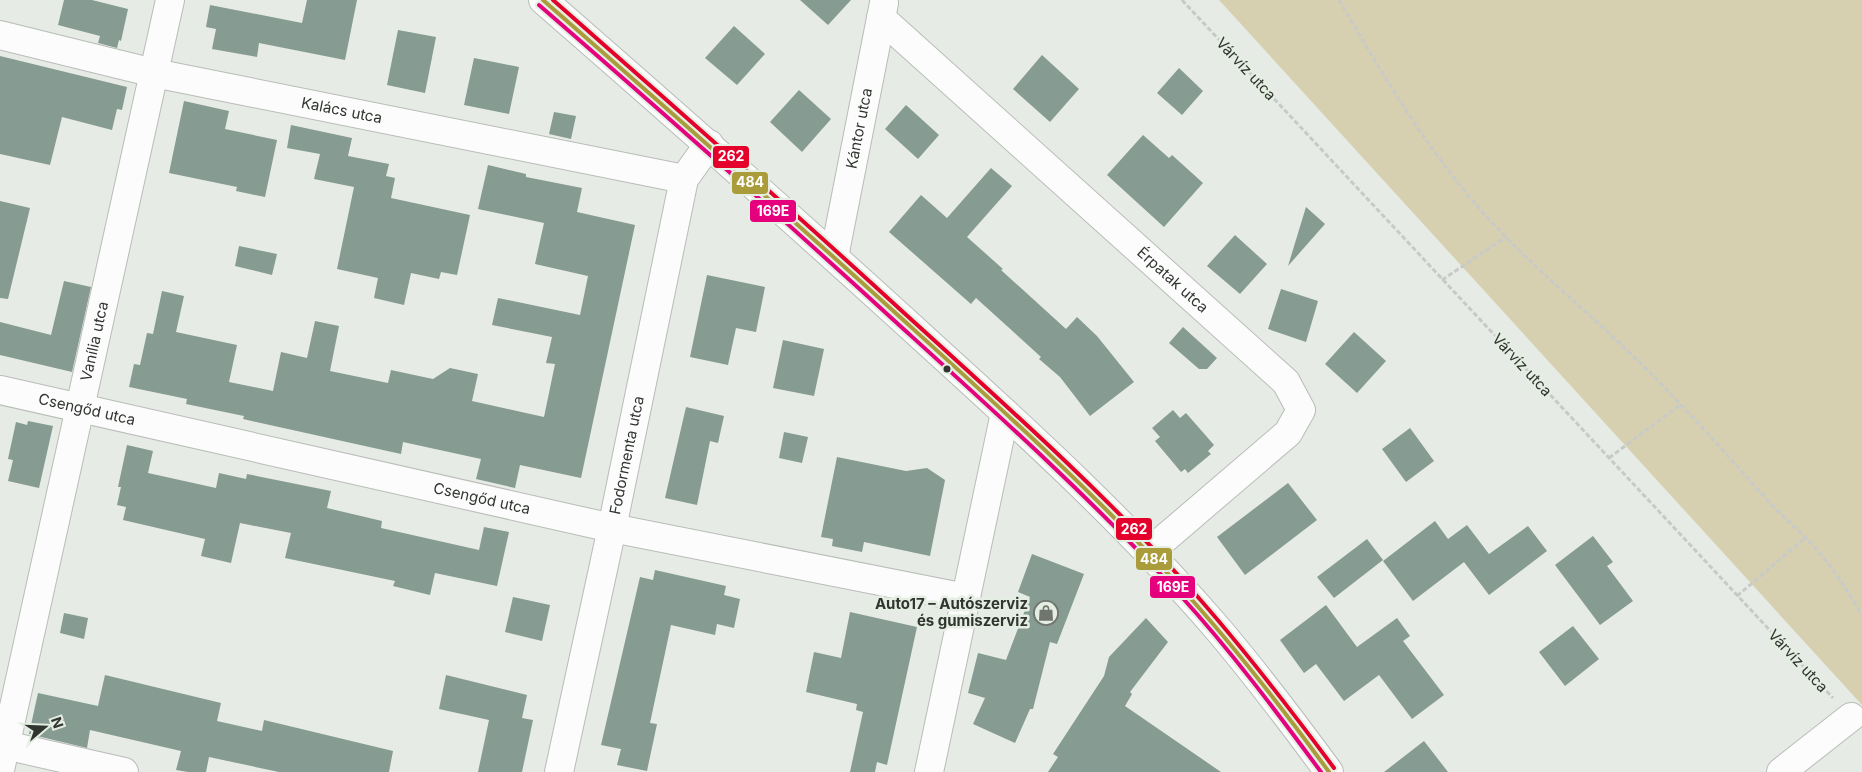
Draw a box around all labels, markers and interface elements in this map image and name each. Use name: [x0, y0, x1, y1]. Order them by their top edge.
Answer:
street label: Várvíz utca: [1212, 33, 1280, 104]
street label: Kántor utca: [842, 86, 876, 170]
street label: Kalács utca: [300, 93, 384, 127]
line badge: 262: [712, 145, 750, 169]
text: 262: [718, 147, 745, 164]
line badge: 484: [731, 171, 769, 195]
text: 484: [736, 173, 764, 190]
line badge: 169E: [749, 199, 797, 223]
text: 169E: [757, 202, 789, 219]
street label: Érpatak utca: [1133, 243, 1212, 317]
street label: Vanília utca: [76, 299, 112, 383]
street label: Várvíz utca: [1488, 329, 1556, 400]
unlabelled marker: [942, 364, 952, 374]
street label: Csengőd utca: [37, 389, 137, 429]
street label: Fodormenta utca: [605, 394, 648, 516]
street label: Csengőd utca: [432, 478, 532, 518]
line badge: 262: [1115, 517, 1153, 541]
text: 262: [1121, 520, 1148, 537]
line badge: 484: [1135, 547, 1173, 571]
text: 484: [1140, 550, 1168, 567]
line badge: 169E: [1149, 575, 1196, 599]
text: 169E: [1157, 578, 1189, 595]
place label: Auto17 – Autószerviz és gumiszerviz: [875, 594, 1028, 630]
shop icon: Auto17 – Autószerviz és gumiszerviz: [1033, 600, 1059, 626]
street label: Várvíz utca: [1764, 625, 1832, 696]
north arrow: [20, 702, 70, 752]
text: N: [48, 715, 68, 730]

